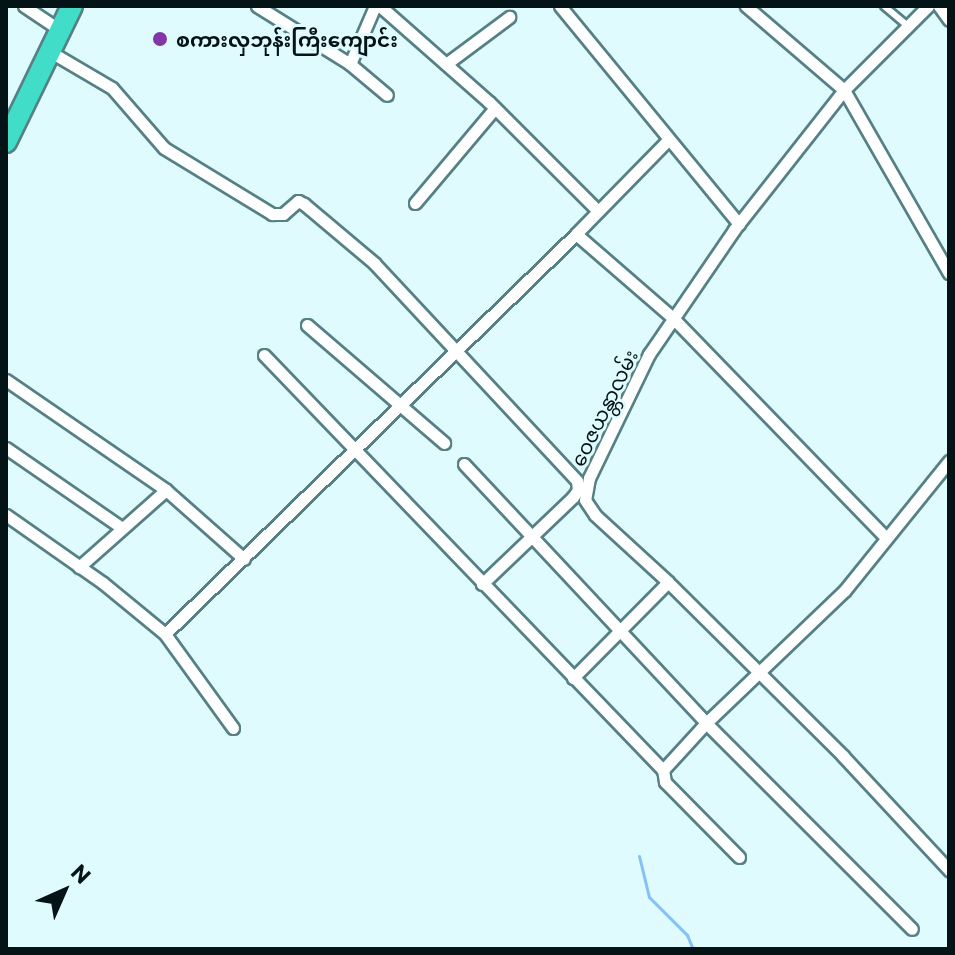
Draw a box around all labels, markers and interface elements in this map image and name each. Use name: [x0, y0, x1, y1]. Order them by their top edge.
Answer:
place label: စကားလှဘုန်းကြီးကျောင်း: [176, 27, 398, 51]
marker: စကားလှဘုန်းကြီးကျောင်း: [151, 30, 169, 48]
street label: ဝေဇယန္တာလမ်း: [565, 346, 643, 470]
north arrow: [24, 851, 104, 931]
text: N: [66, 858, 97, 889]

